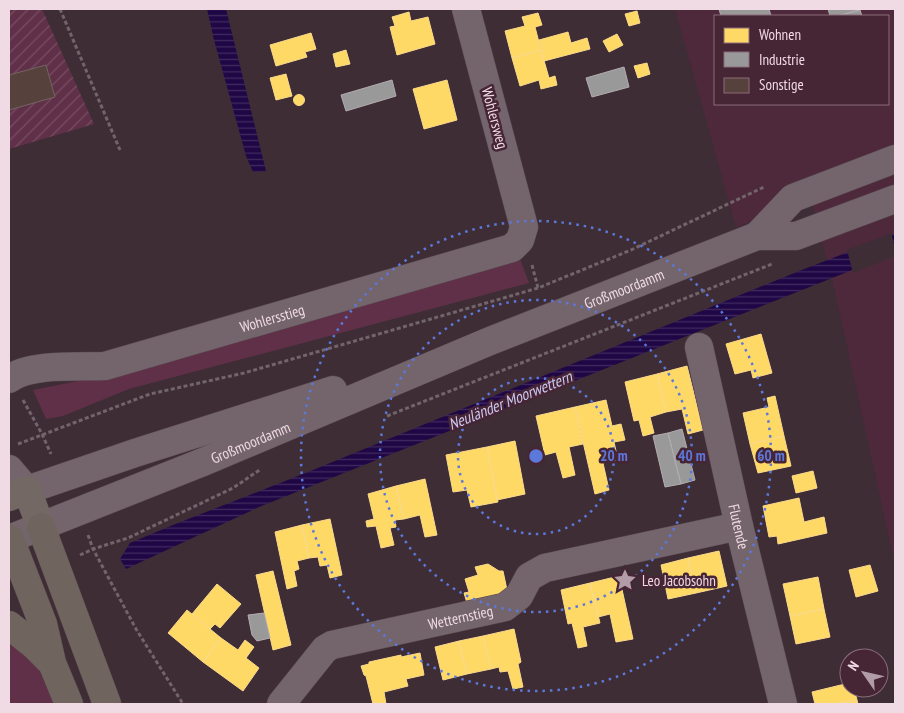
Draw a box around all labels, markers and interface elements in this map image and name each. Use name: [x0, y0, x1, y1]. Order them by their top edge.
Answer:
legend: [714, 15, 889, 105]
text: Wohnen: [759, 25, 801, 44]
text: Industrie: [759, 50, 805, 69]
text: Sonstige: [759, 75, 804, 94]
street label: Wohlersweg: [478, 85, 512, 151]
street label: Großmoordamm: [581, 264, 667, 313]
street label: Wohlersstieg: [237, 299, 307, 336]
water label: Neuländer Moorwettern: [445, 366, 576, 434]
street label: Großmoordamm: [208, 417, 293, 467]
text: 20 m: [600, 446, 628, 465]
text: 40 m: [678, 446, 706, 465]
text: 60 m: [757, 446, 785, 465]
centre of rings: [527, 447, 545, 465]
street label: Flutende: [725, 502, 754, 551]
place icon: Leo Jacobsohn: [612, 567, 638, 593]
place label: Leo Jacobsohn: [642, 571, 716, 590]
street label: Wetternstieg: [426, 600, 495, 633]
north arrow: [839, 648, 889, 698]
text: N: [844, 658, 863, 674]

